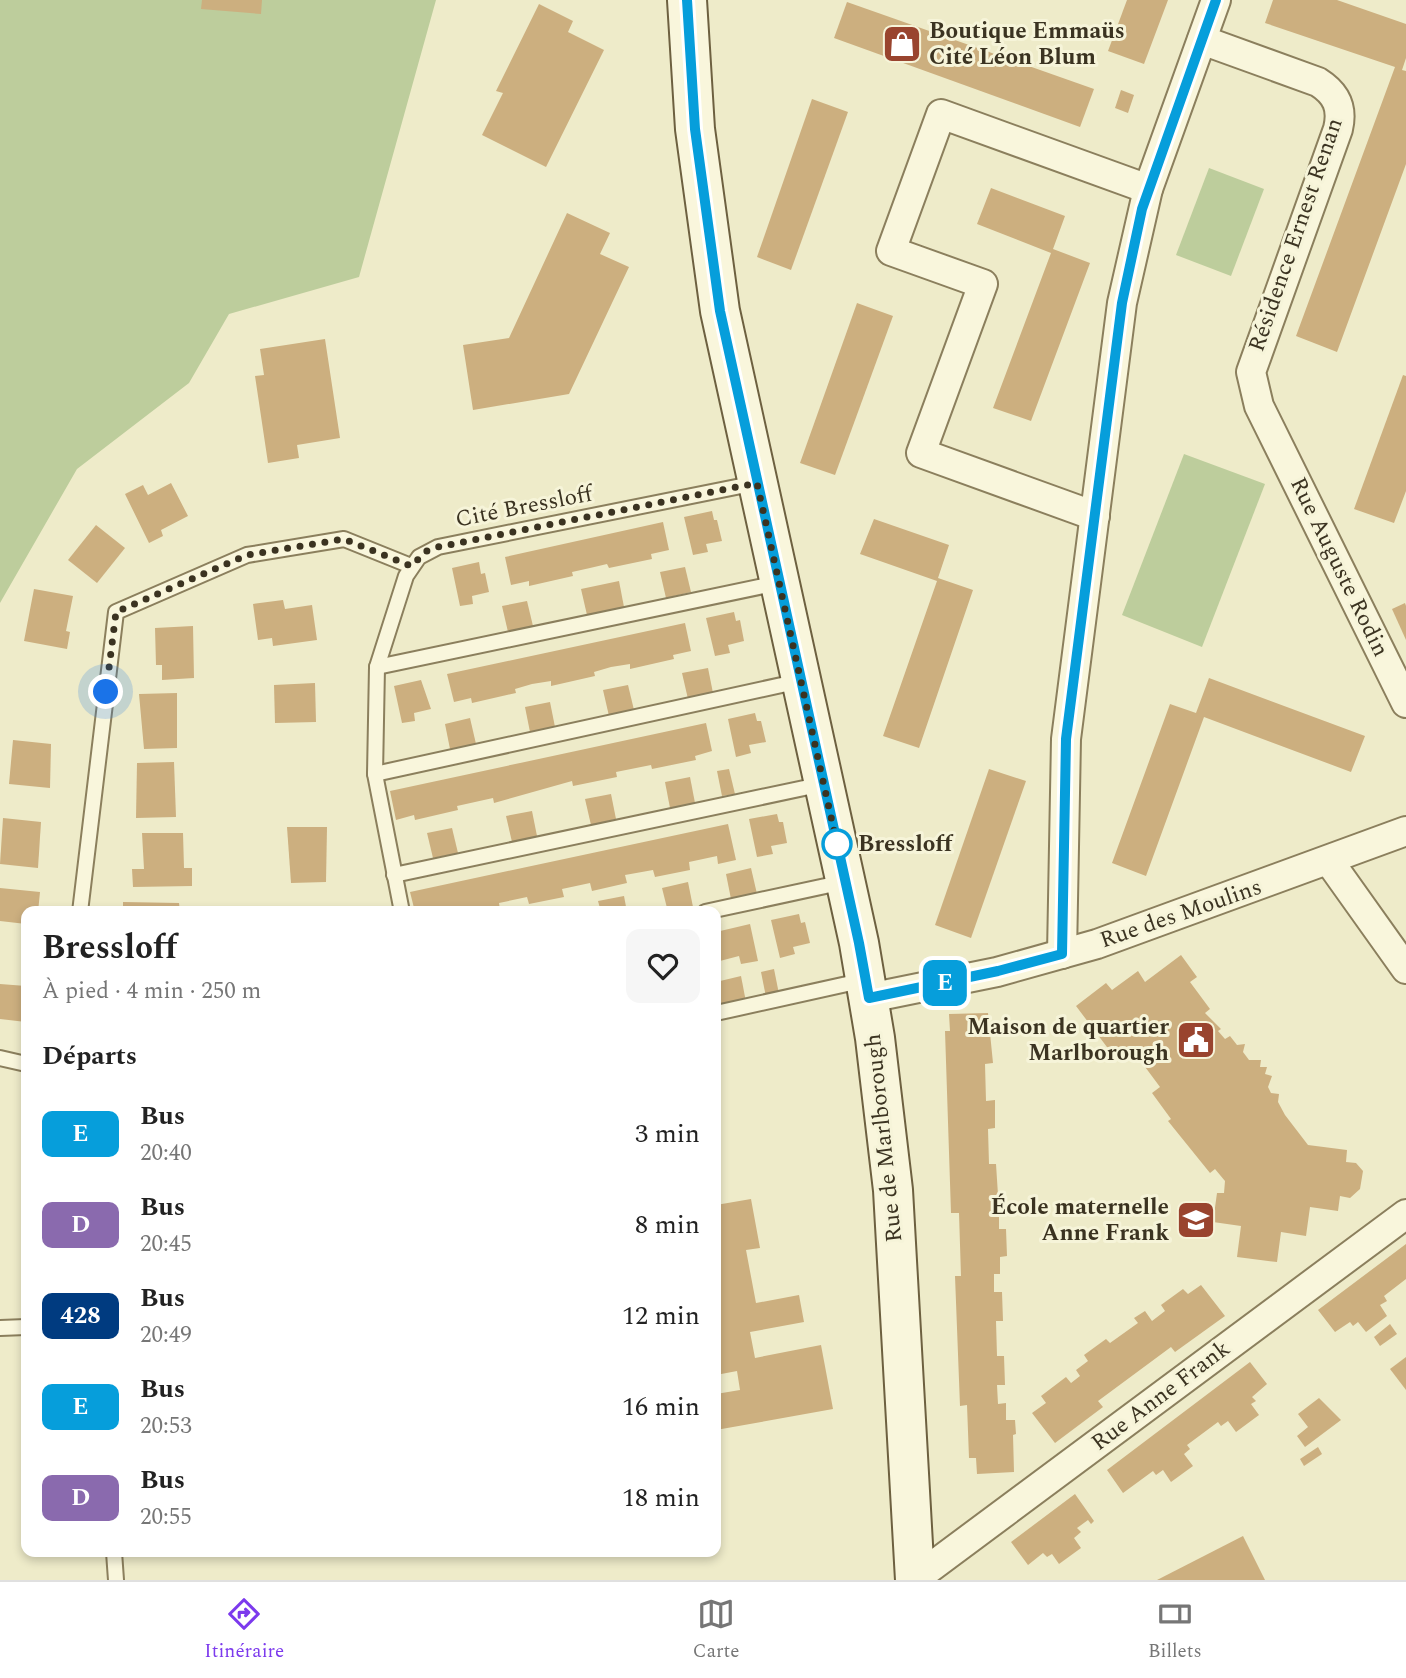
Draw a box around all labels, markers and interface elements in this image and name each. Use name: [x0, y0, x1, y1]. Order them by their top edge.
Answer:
place label: Boutique Emmaüs Cité Léon Blum: [929, 14, 1125, 75]
shop icon: Boutique Emmaüs Cité Léon Blum: [881, 23, 923, 65]
street label: Résidence Ernest Renan: [1240, 113, 1352, 357]
street label: Rue Auguste Rodin: [1280, 471, 1398, 663]
street label: Cité Bressloff: [452, 476, 598, 537]
your location: [88, 674, 123, 709]
place label: Bressloff: [858, 827, 954, 862]
marker: Bressloff: [822, 829, 852, 859]
street label: Rue des Moulins: [1095, 870, 1267, 958]
text: Bressloff: [42, 923, 177, 973]
button: heart: [626, 929, 700, 1003]
line badge: E: [922, 960, 968, 1006]
text: E: [937, 965, 953, 1001]
text: À pied · 4 min · 250 m: [42, 974, 261, 1009]
place label: Maison de quartier Marlborough: [967, 1010, 1169, 1071]
public building icon: Maison de quartier Marlborough: [1175, 1019, 1217, 1061]
street label: Rue de Marlborough: [856, 1032, 912, 1244]
text: Départs: [42, 1036, 137, 1076]
text: Bus: [140, 1096, 185, 1136]
text: 3 min: [635, 1114, 700, 1154]
text: E: [72, 1116, 89, 1152]
text: 20:40: [140, 1136, 192, 1171]
text: Bus: [140, 1187, 185, 1227]
place label: École maternelle Anne Frank: [991, 1190, 1169, 1251]
school or university icon: École maternelle Anne Frank: [1175, 1199, 1217, 1241]
text: 8 min: [635, 1205, 700, 1245]
text: D: [71, 1207, 90, 1243]
text: 20:45: [140, 1227, 192, 1262]
text: Bus: [140, 1278, 185, 1318]
text: 12 min: [622, 1296, 700, 1336]
text: 428: [60, 1298, 101, 1334]
text: 20:49: [140, 1318, 192, 1353]
street label: Rue Anne Frank: [1084, 1332, 1238, 1460]
text: Bus: [140, 1369, 185, 1409]
text: 16 min: [622, 1387, 700, 1427]
text: E: [72, 1389, 89, 1425]
text: 20:53: [140, 1409, 192, 1444]
text: Bus: [140, 1460, 185, 1500]
text: 18 min: [622, 1478, 700, 1518]
text: D: [71, 1480, 90, 1516]
text: 20:55: [140, 1500, 192, 1535]
tab: Itinéraire: [204, 1595, 284, 1666]
tab: Carte: [693, 1595, 739, 1666]
tab: Billets: [1148, 1595, 1202, 1666]

